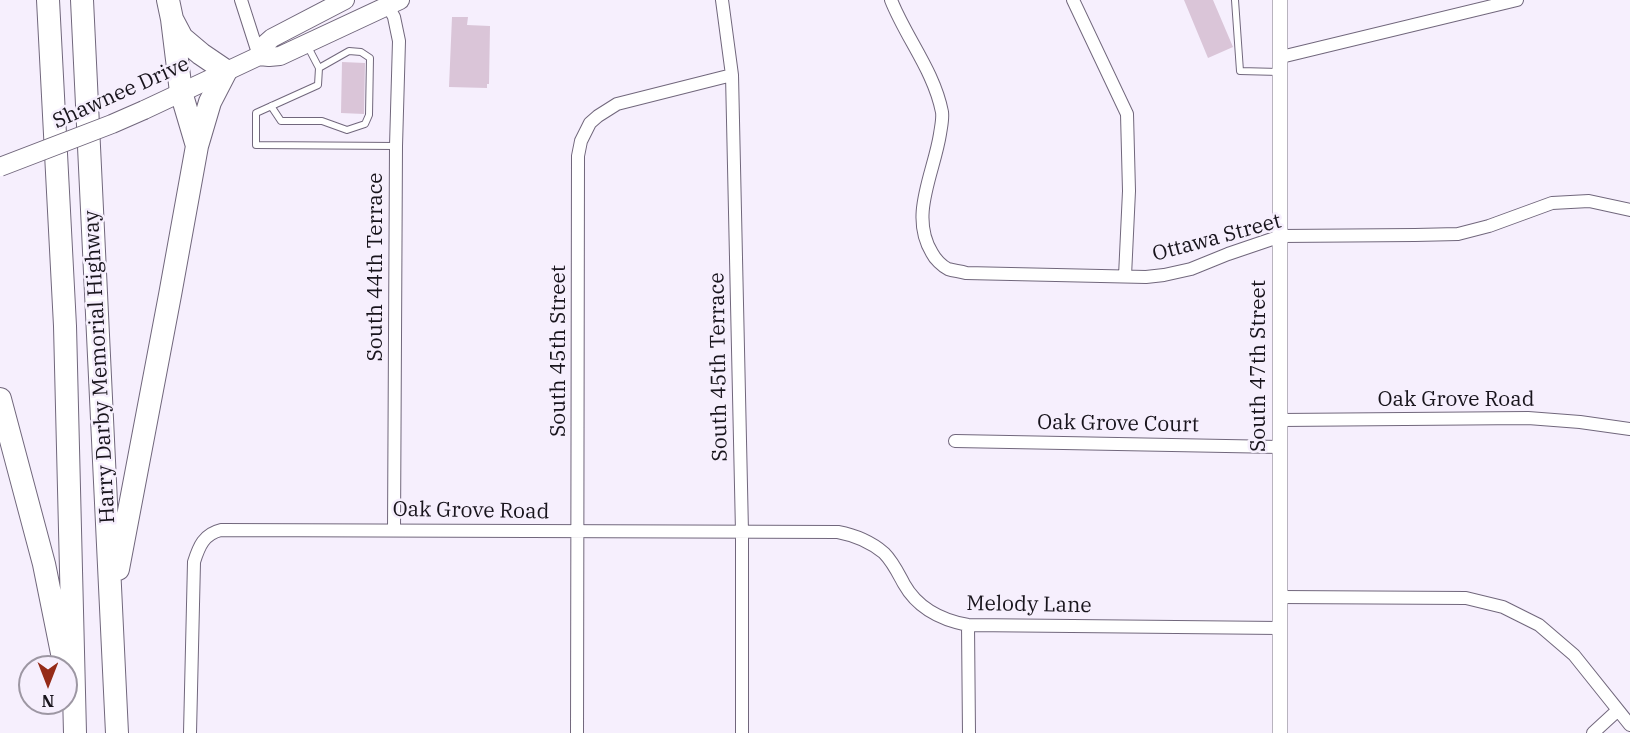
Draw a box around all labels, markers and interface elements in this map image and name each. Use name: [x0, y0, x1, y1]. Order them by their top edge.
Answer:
street label: Shawnee Drive: [49, 52, 193, 134]
street label: South 44th Terrace: [363, 172, 389, 362]
street label: Ottawa Street: [1150, 209, 1284, 267]
street label: Harry Darby Memorial Highway: [79, 210, 121, 524]
street label: South 45th Street: [546, 265, 572, 437]
street label: South 45th Terrace: [705, 272, 733, 462]
street label: South 47th Street: [1246, 280, 1272, 452]
street label: Oak Grove Road: [1378, 387, 1534, 413]
street label: Oak Grove Court: [1037, 410, 1199, 438]
street label: Oak Grove Road: [392, 497, 550, 525]
street label: Melody Lane: [966, 591, 1092, 619]
north arrow: [18, 655, 78, 715]
text: N: [42, 691, 54, 711]

